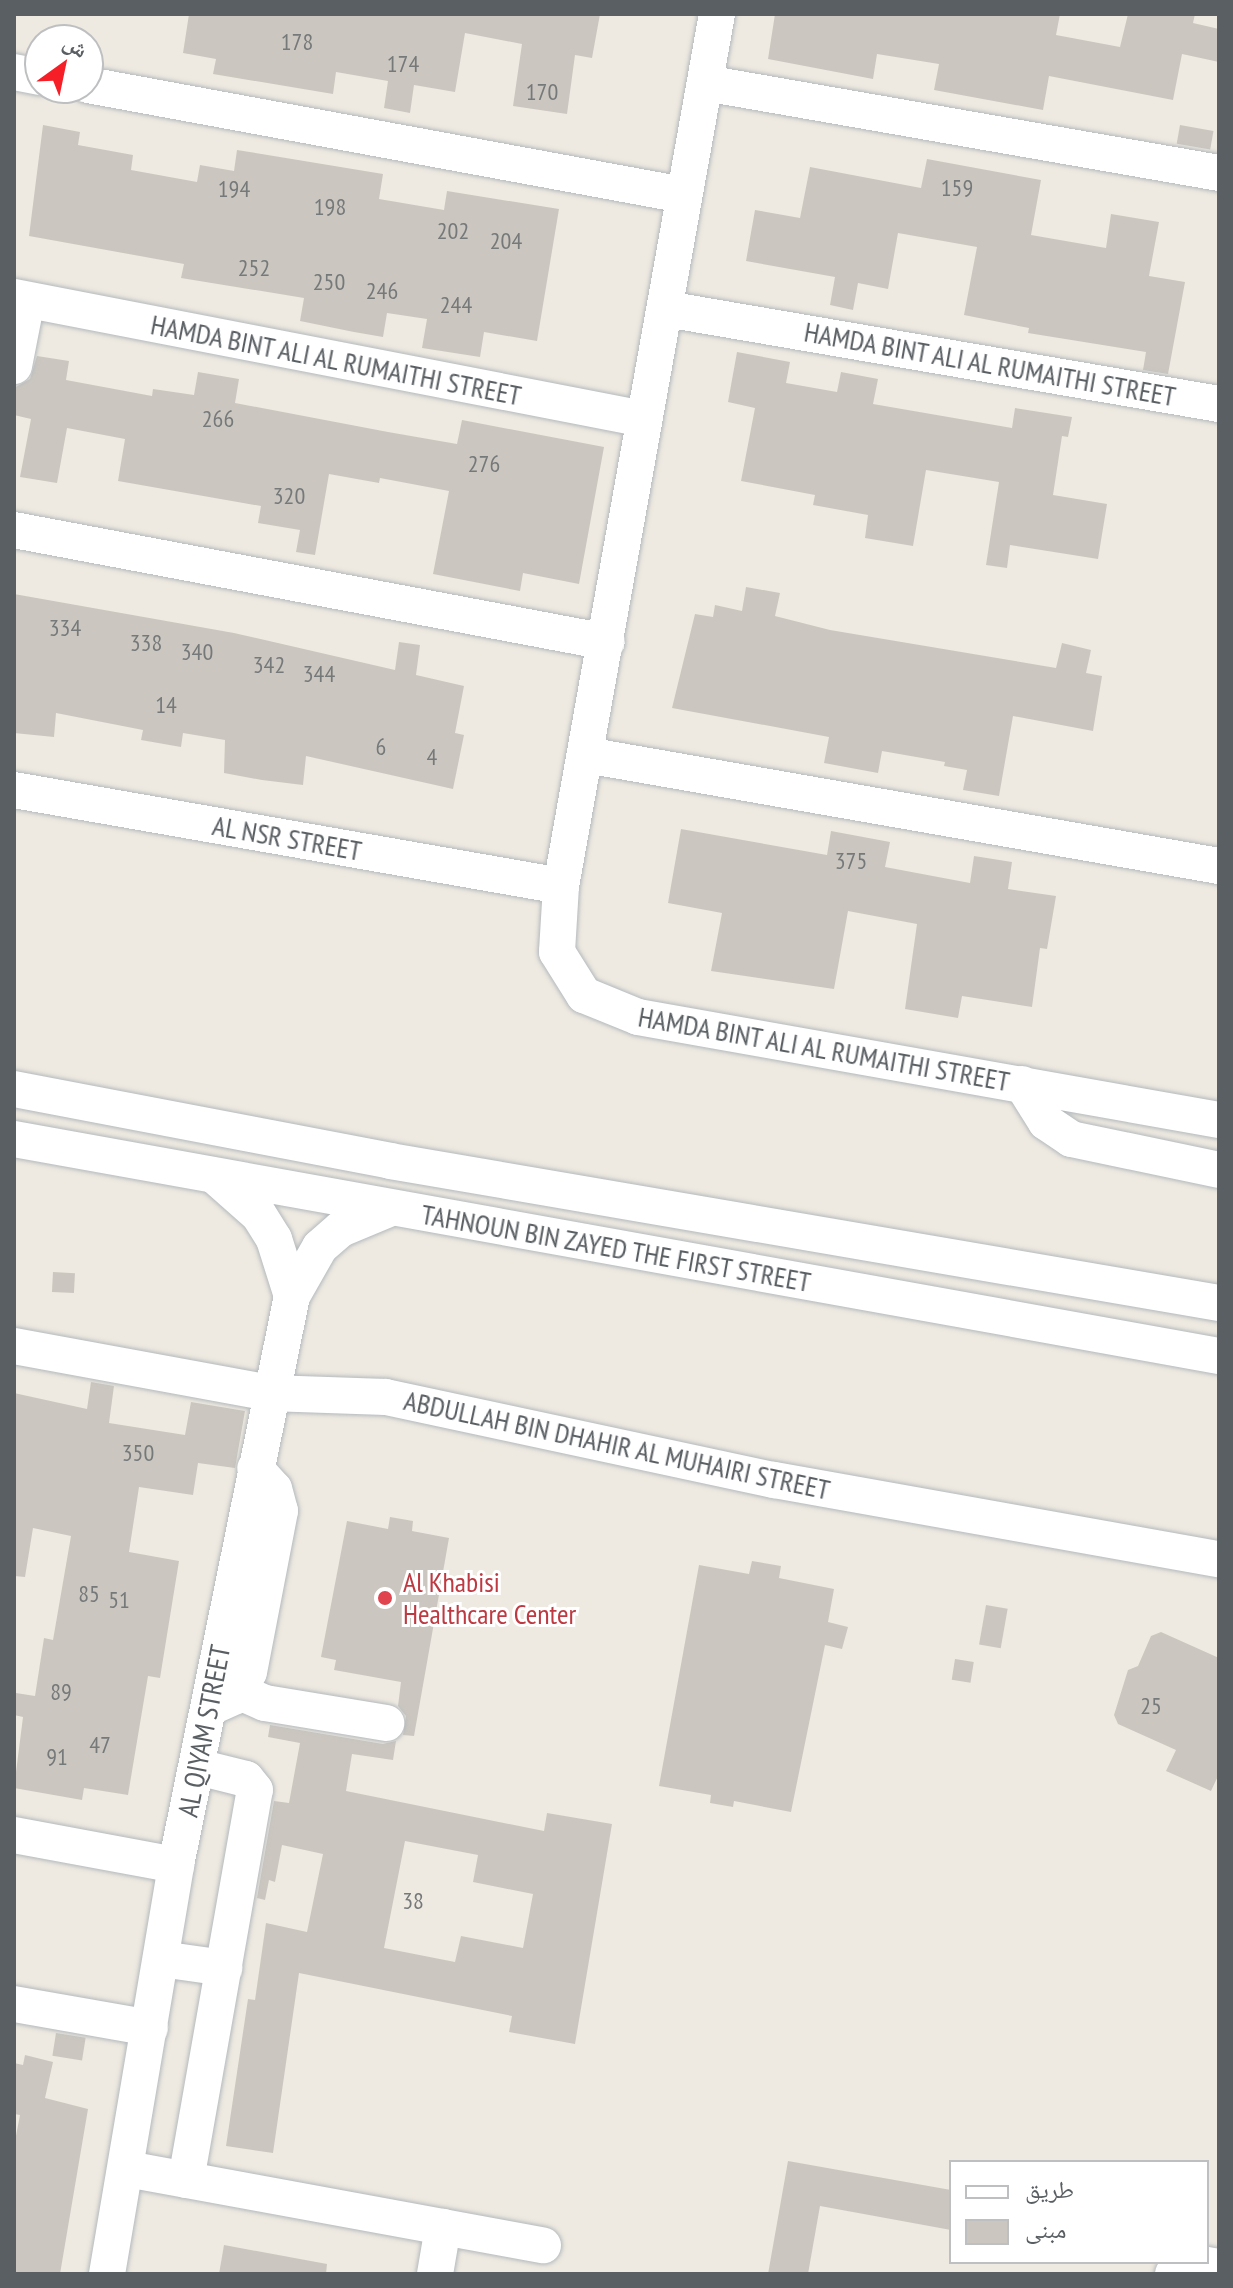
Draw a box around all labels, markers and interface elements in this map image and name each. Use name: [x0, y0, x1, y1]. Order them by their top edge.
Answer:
north arrow: [24, 24, 104, 104]
text: ش: [59, 27, 93, 64]
house number: 178: [281, 28, 313, 56]
house number: 174: [387, 50, 419, 78]
house number: 170: [526, 78, 558, 106]
house number: 159: [941, 174, 973, 202]
house number: 194: [218, 175, 250, 203]
house number: 198: [314, 193, 346, 221]
house number: 202: [437, 217, 469, 245]
house number: 204: [490, 227, 522, 255]
house number: 252: [238, 254, 270, 282]
house number: 250: [313, 268, 345, 296]
house number: 246: [366, 277, 398, 305]
house number: 244: [440, 291, 472, 319]
street label: HAMDA BINT ALI AL RUMAITHI STREET: [146, 307, 526, 413]
street label: HAMDA BINT ALI AL RUMAITHI STREET: [800, 314, 1180, 414]
house number: 266: [202, 405, 234, 433]
house number: 276: [468, 450, 500, 478]
house number: 320: [273, 482, 305, 510]
house number: 334: [49, 614, 81, 642]
house number: 338: [130, 629, 162, 657]
house number: 340: [181, 638, 213, 666]
house number: 342: [253, 651, 285, 679]
house number: 344: [303, 660, 335, 688]
house number: 14: [155, 691, 177, 719]
house number: 6: [376, 733, 386, 761]
house number: 4: [427, 743, 437, 771]
street label: AL NSR STREET: [209, 808, 365, 868]
house number: 375: [835, 847, 867, 875]
street label: HAMDA BINT ALI AL RUMAITHI STREET: [634, 999, 1014, 1099]
street label: TAHNOUN BIN ZAYED THE FIRST STREET: [418, 1197, 814, 1299]
street label: ABDULLAH BIN DHAHIR AL MUHAIRI STREET: [400, 1383, 834, 1507]
house number: 350: [122, 1439, 154, 1467]
place label: Al Khabisi Healthcare Center: [403, 1565, 576, 1631]
house number: 85: [78, 1580, 100, 1608]
house number: 51: [108, 1586, 130, 1614]
marker: Al Khabisi Healthcare Center: [374, 1587, 396, 1609]
street label: AL QIYAM STREET: [171, 1642, 237, 1820]
house number: 89: [50, 1678, 72, 1706]
house number: 25: [1140, 1692, 1162, 1720]
house number: 47: [89, 1731, 111, 1759]
house number: 91: [46, 1743, 68, 1771]
house number: 38: [402, 1887, 424, 1915]
legend: [949, 2160, 1209, 2264]
text: طريق: [1025, 2174, 1074, 2205]
text: مبنى: [1025, 2214, 1066, 2245]

